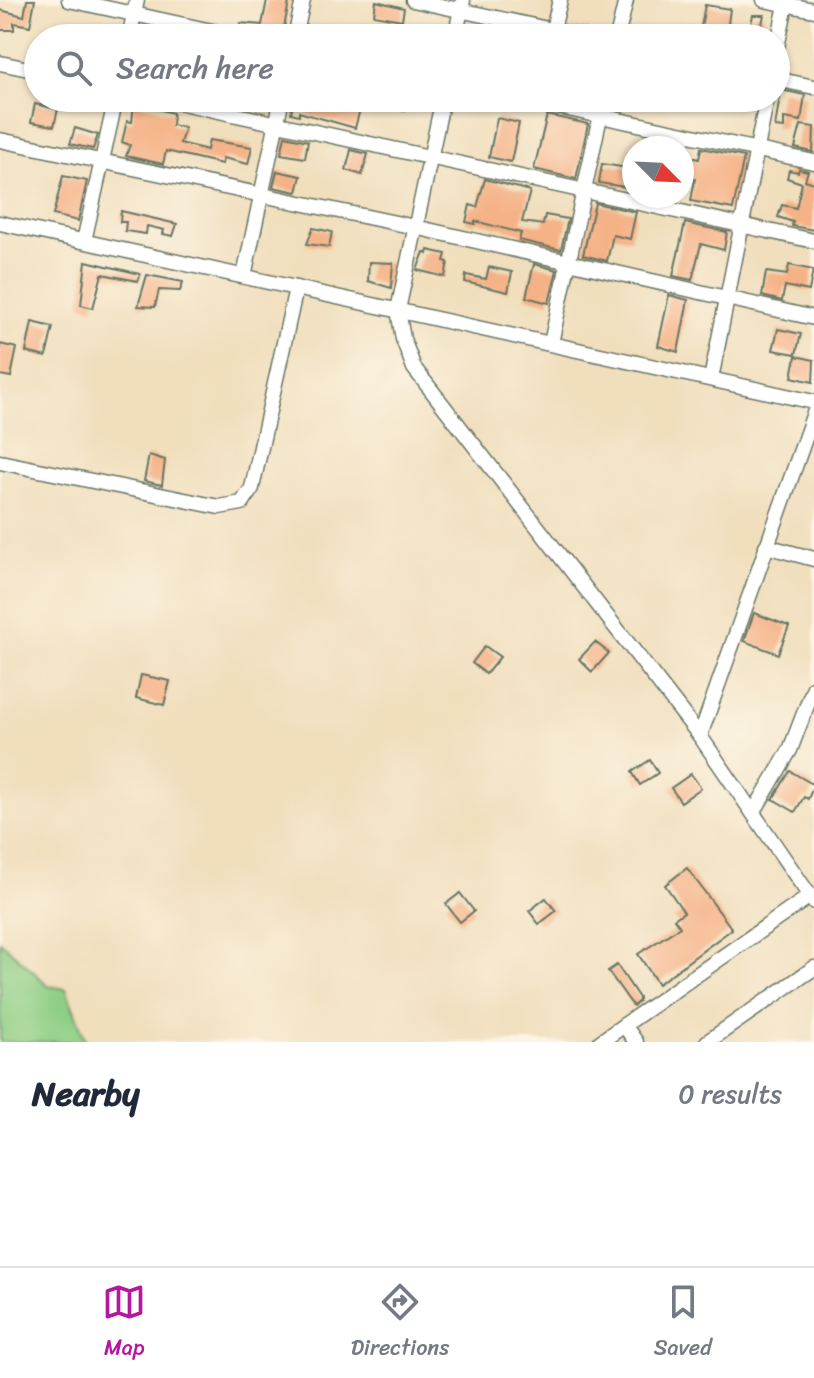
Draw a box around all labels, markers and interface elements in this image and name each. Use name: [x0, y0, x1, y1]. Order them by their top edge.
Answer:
search box: [24, 24, 790, 112]
text: Search here: [116, 41, 274, 95]
icon: search: [52, 46, 96, 90]
north arrow: [622, 136, 694, 208]
text: Nearby: [32, 1064, 140, 1124]
text: 0 results: [678, 1071, 782, 1117]
tab: Map: [102, 1280, 146, 1367]
tab: Directions: [351, 1280, 449, 1367]
tab: Saved: [654, 1280, 712, 1367]

